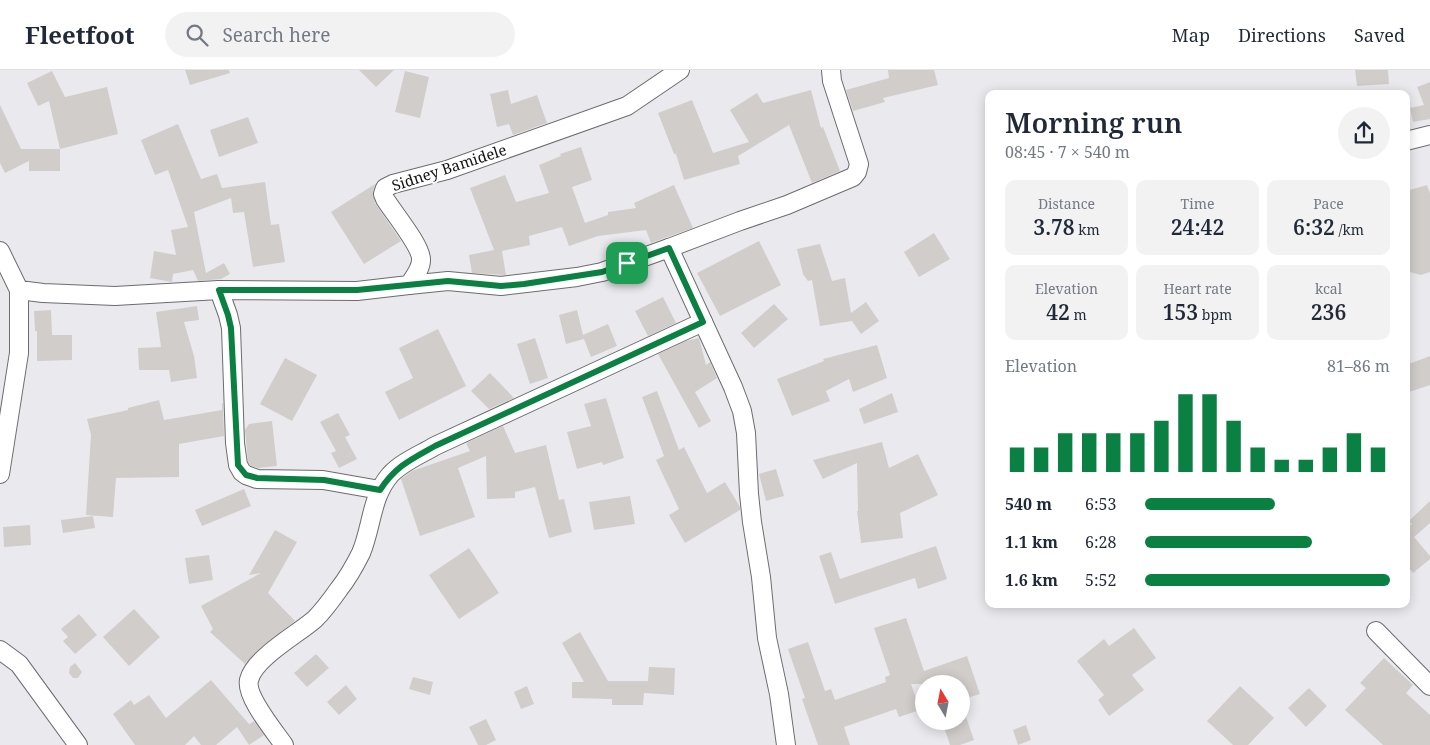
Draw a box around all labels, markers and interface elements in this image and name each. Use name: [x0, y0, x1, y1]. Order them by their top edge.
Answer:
search box: [165, 12, 515, 57]
text: Fleetfoot: [25, 18, 135, 51]
icon: search: [183, 21, 211, 49]
text: Search here: [223, 22, 330, 48]
text: Map: [1172, 23, 1210, 47]
text: Directions: [1238, 23, 1326, 47]
text: Saved: [1354, 23, 1405, 47]
text: Morning run: [1005, 103, 1182, 141]
button: share: [1338, 107, 1390, 159]
street label: Sidney Bamidele: [389, 139, 509, 195]
text: 08:45 · 7 × 540 m: [1005, 141, 1130, 163]
text: Distance: [1038, 194, 1095, 213]
text: Time: [1181, 194, 1214, 213]
text: Pace: [1313, 194, 1344, 213]
text: 3.78: [1033, 213, 1075, 241]
text: 24:42: [1171, 213, 1224, 241]
text: 6:32: [1293, 213, 1335, 241]
text: km: [1075, 220, 1100, 239]
text: /km: [1335, 220, 1364, 239]
pin: [606, 242, 648, 284]
icon: arrive: [613, 249, 641, 277]
text: Elevation: [1035, 279, 1098, 298]
text: Heart rate: [1163, 279, 1232, 298]
text: kcal: [1315, 279, 1342, 298]
text: 42: [1046, 298, 1070, 326]
text: 153: [1163, 298, 1198, 326]
text: 236: [1311, 298, 1346, 326]
text: m: [1070, 305, 1087, 324]
text: bpm: [1198, 305, 1232, 324]
text: Elevation: [1005, 355, 1077, 377]
text: 81–86 m: [1327, 355, 1390, 377]
text: 540 m: [1005, 493, 1052, 515]
text: 6:53: [1085, 493, 1116, 515]
text: 1.1 km: [1005, 531, 1058, 553]
text: 6:28: [1085, 531, 1116, 553]
text: 1.6 km: [1005, 569, 1058, 591]
text: 5:52: [1085, 569, 1116, 591]
north arrow: [915, 675, 970, 730]
map controls: [915, 675, 970, 730]

